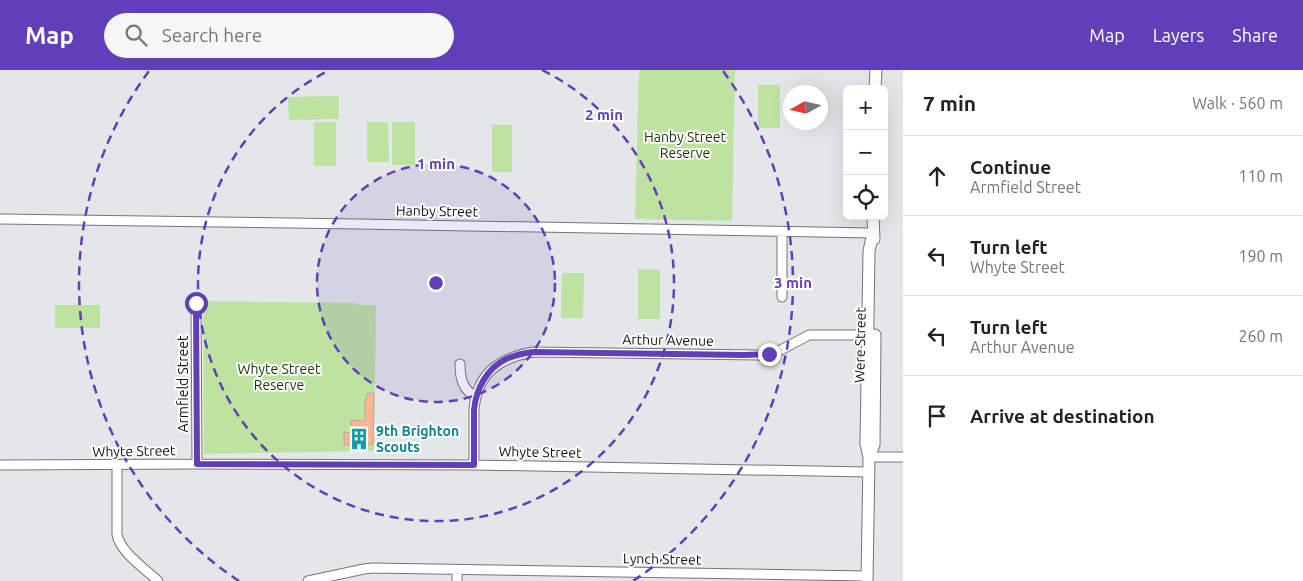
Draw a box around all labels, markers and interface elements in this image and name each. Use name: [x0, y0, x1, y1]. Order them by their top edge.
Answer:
search box: [104, 13, 454, 58]
icon: search: [122, 21, 150, 49]
text: Map: [25, 22, 74, 49]
text: Search here: [162, 24, 262, 46]
text: Map: [1089, 25, 1125, 45]
text: Layers: [1153, 25, 1204, 45]
text: Share: [1232, 25, 1278, 45]
north arrow: [783, 85, 828, 130]
map controls: [843, 85, 888, 220]
button: +: [843, 85, 888, 130]
text: 7 min: [923, 91, 976, 115]
text: Walk · 560 m: [1192, 94, 1283, 112]
text: 2 min: [585, 106, 623, 123]
park label: Hanby Street Reserve: [644, 129, 727, 161]
button: −: [843, 130, 888, 175]
text: 1 min: [417, 155, 455, 172]
text: Continue: [970, 156, 1051, 178]
icon: ahead: [923, 162, 951, 190]
text: 110 m: [1238, 167, 1283, 185]
button: locate: [843, 175, 888, 220]
text: Armfield Street: [970, 178, 1081, 196]
street label: Hanby Street: [396, 202, 479, 220]
text: Turn left: [970, 236, 1048, 258]
icon: left: [923, 242, 951, 270]
text: 190 m: [1238, 247, 1283, 265]
text: Whyte Street: [970, 258, 1065, 276]
centre of rings: [427, 274, 445, 292]
text: 3 min: [774, 274, 812, 291]
route start: [185, 292, 208, 315]
street label: Were Street: [851, 306, 869, 383]
text: Turn left: [970, 316, 1048, 338]
icon: left: [923, 322, 951, 350]
text: 260 m: [1238, 327, 1283, 345]
street label: Arthur Avenue: [622, 331, 714, 349]
street label: Armfield Street: [175, 335, 191, 433]
text: Arthur Avenue: [970, 338, 1075, 356]
route end: [758, 343, 781, 366]
park label: Whyte Street Reserve: [237, 361, 321, 393]
icon: arrive: [923, 402, 951, 430]
text: Arrive at destination: [970, 405, 1155, 427]
place label: 9th Brighton Scouts: [376, 423, 459, 455]
building icon: 9th Brighton Scouts: [346, 426, 372, 452]
street label: Whyte Street: [92, 442, 176, 460]
street label: Whyte Street: [498, 443, 582, 461]
street label: Lynch Street: [623, 550, 702, 568]

